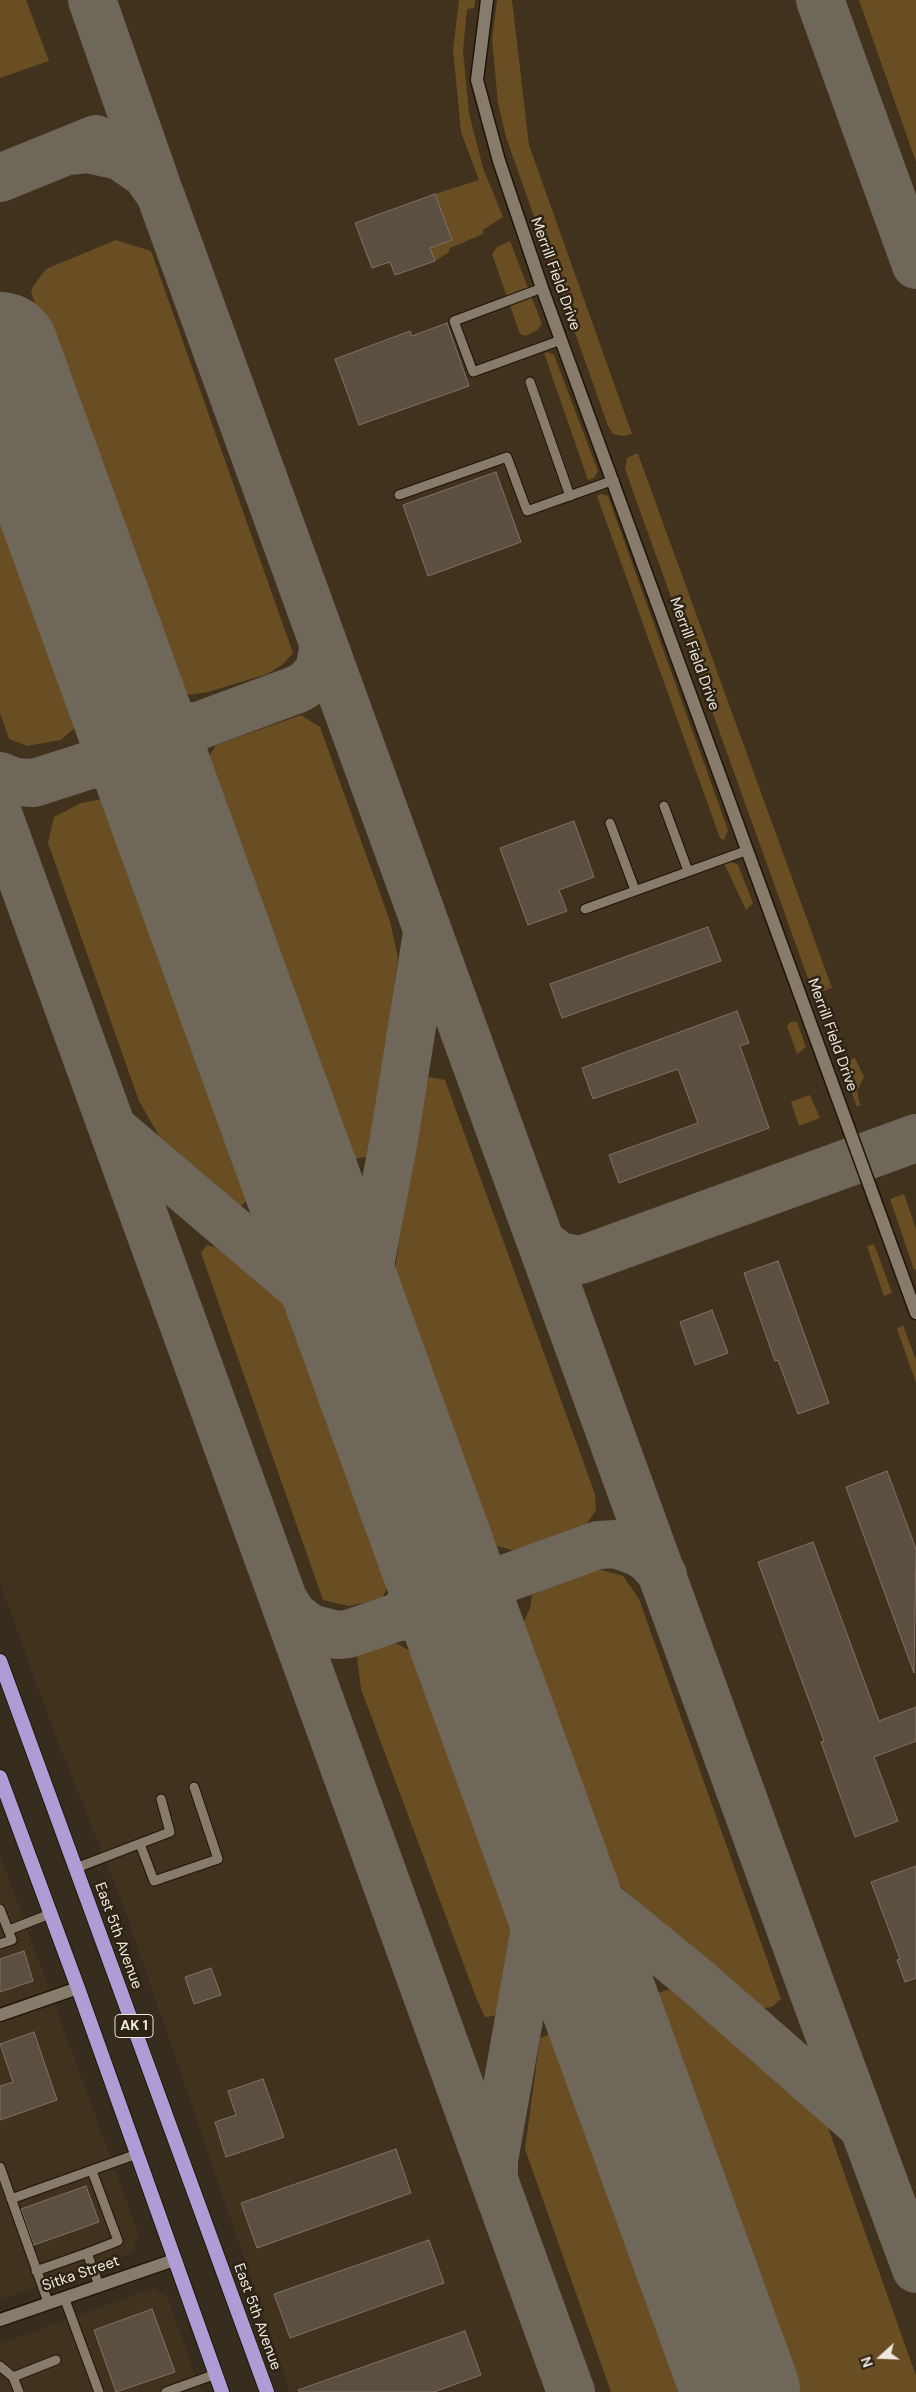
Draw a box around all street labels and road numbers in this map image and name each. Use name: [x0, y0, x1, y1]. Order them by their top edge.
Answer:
street label: Merrill Field Drive: [526, 215, 584, 333]
street label: Merrill Field Drive: [665, 595, 723, 713]
street label: Merrill Field Drive: [803, 976, 861, 1094]
street label: East 5th Avenue: [90, 1880, 146, 1992]
road number: AK 1: [115, 2014, 153, 2038]
street label: Sitka Street: [40, 2252, 122, 2296]
street label: East 5th Avenue: [229, 2261, 285, 2373]

